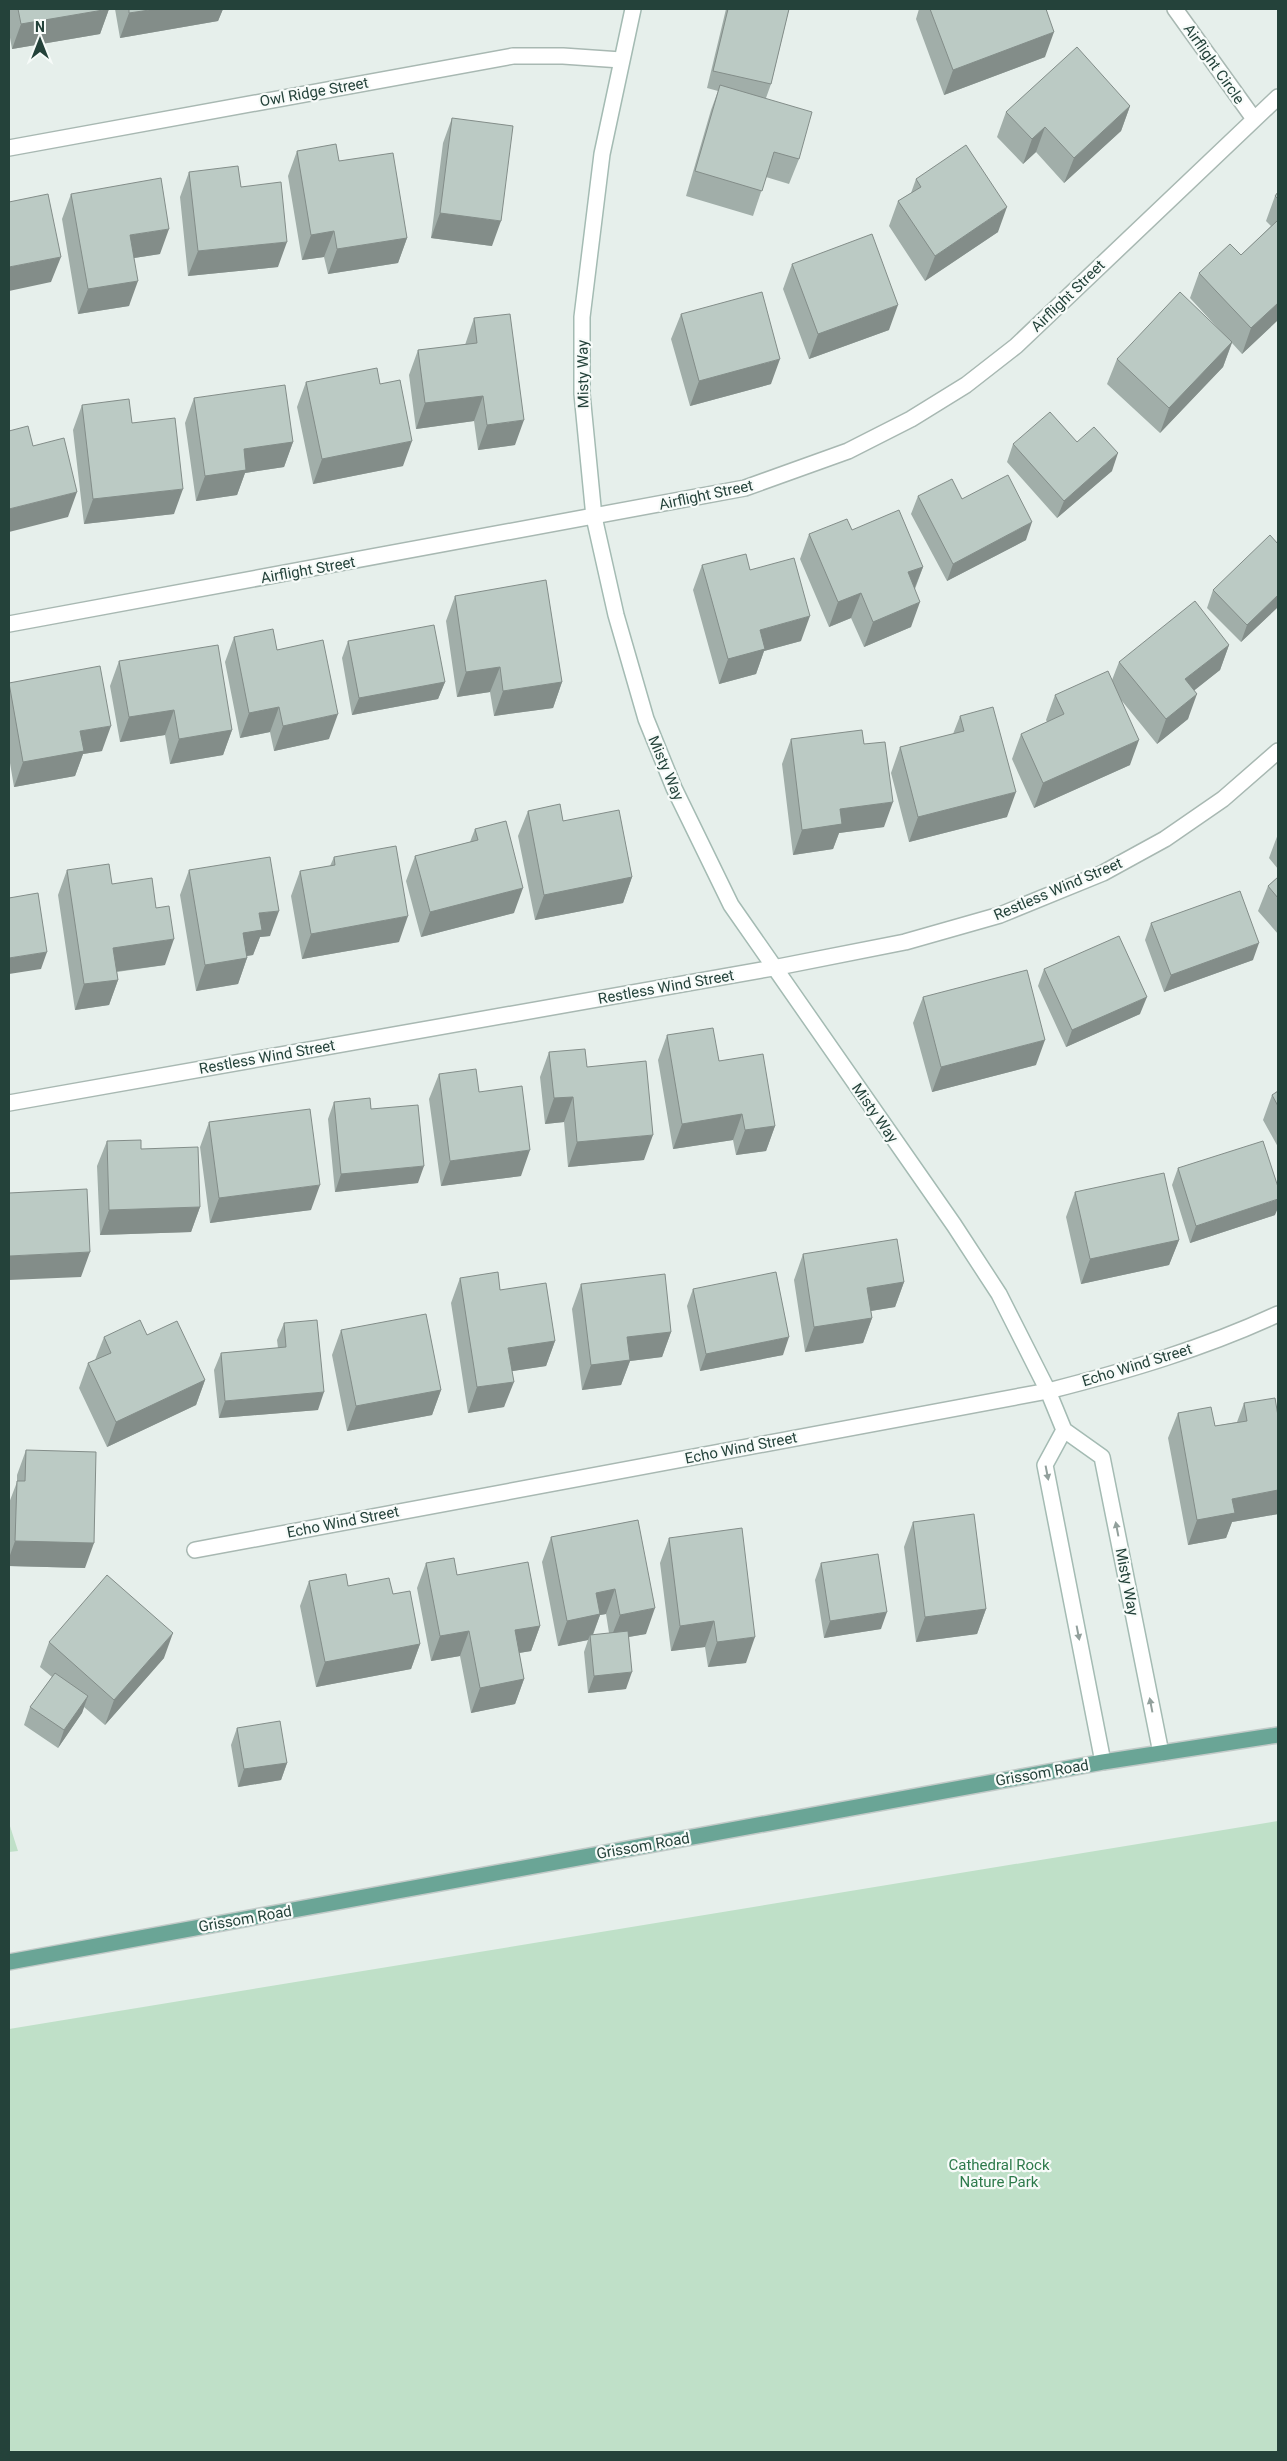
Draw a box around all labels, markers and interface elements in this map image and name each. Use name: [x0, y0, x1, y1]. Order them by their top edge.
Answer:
north arrow: [15, 15, 65, 65]
text: N: [35, 19, 45, 35]
street label: Airflight Circle: [1180, 20, 1248, 108]
street label: Owl Ridge Street: [258, 74, 370, 110]
street label: Airflight Street: [1027, 256, 1109, 336]
street label: Misty Way: [573, 340, 593, 408]
street label: Airflight Street: [657, 476, 755, 514]
street label: Airflight Street: [259, 553, 357, 587]
street label: Misty Way: [644, 733, 688, 803]
street label: Restless Wind Street: [991, 854, 1125, 924]
street label: Restless Wind Street: [597, 966, 735, 1008]
street label: Restless Wind Street: [198, 1036, 336, 1078]
street label: Misty Way: [848, 1080, 902, 1146]
street label: Echo Wind Street: [1080, 1340, 1194, 1390]
street label: Echo Wind Street: [683, 1428, 799, 1468]
one-way arrow: [1043, 1466, 1051, 1482]
street label: Echo Wind Street: [285, 1502, 401, 1542]
one-way arrow: [1112, 1520, 1120, 1536]
street label: Misty Way: [1112, 1547, 1142, 1617]
one-way arrow: [1074, 1625, 1082, 1640]
one-way arrow: [1147, 1697, 1155, 1713]
street label: Grissom Road: [994, 1756, 1090, 1790]
street label: Grissom Road: [595, 1829, 691, 1863]
street label: Grissom Road: [197, 1902, 293, 1936]
park label: Cathedral Rock Nature Park: [948, 2156, 1050, 2191]

